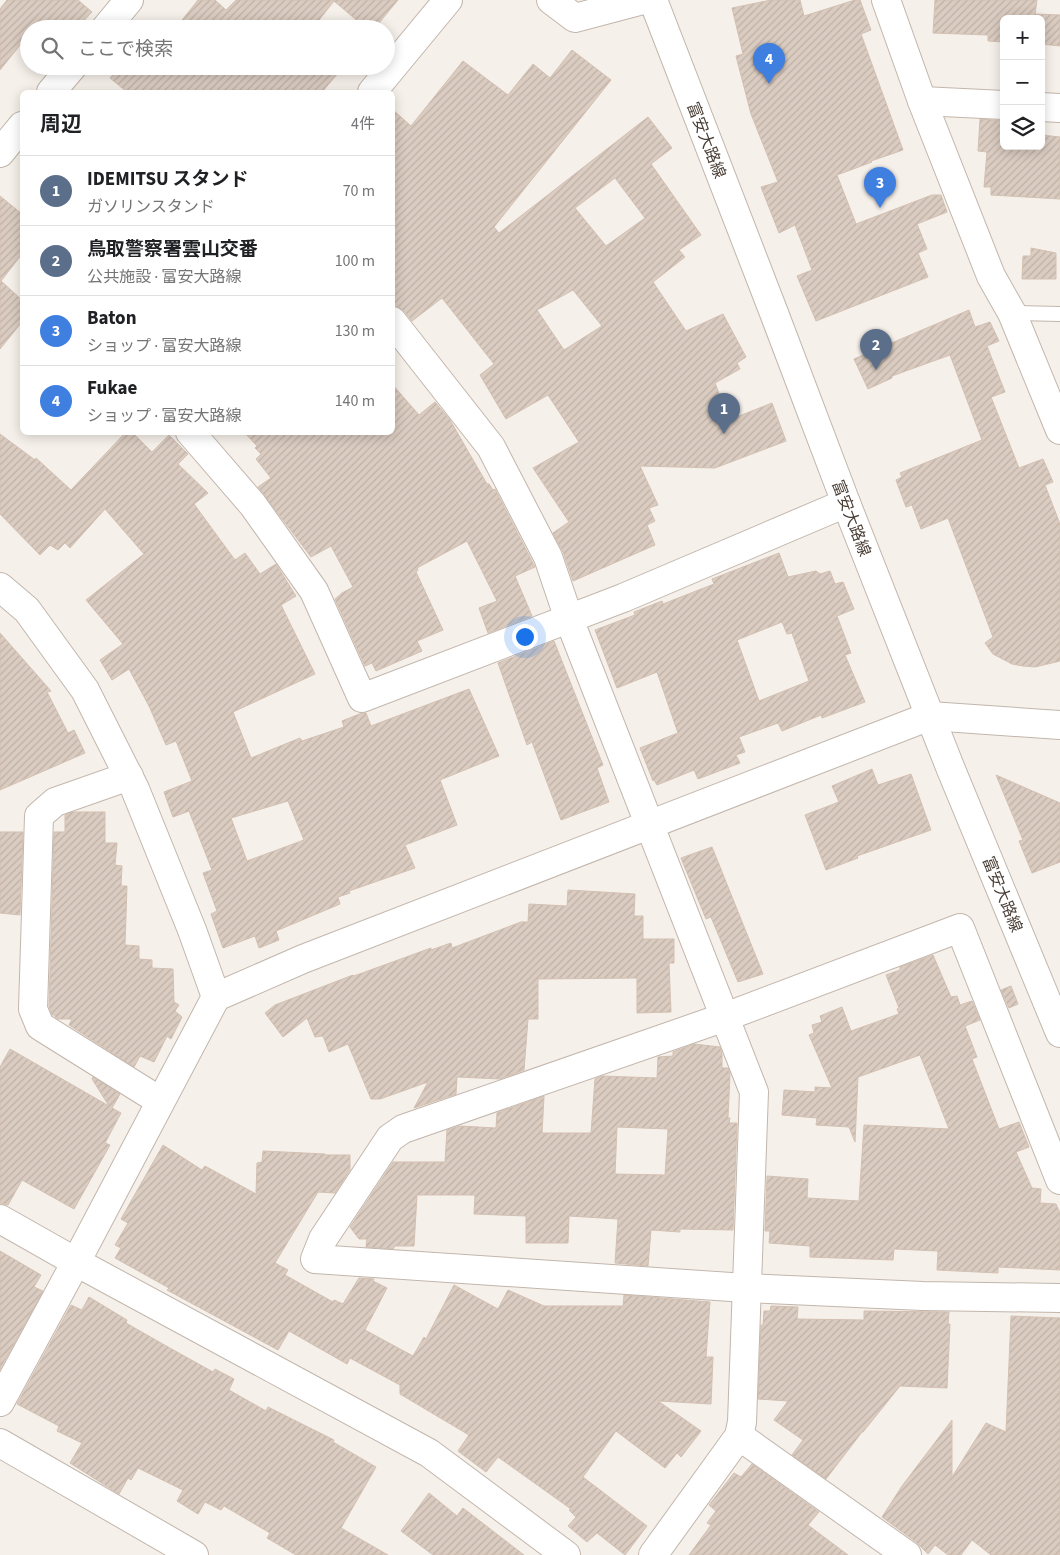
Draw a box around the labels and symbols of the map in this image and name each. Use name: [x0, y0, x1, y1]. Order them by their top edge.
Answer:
pin: 4: [753, 43, 785, 84]
street label: 富安大路線: [681, 99, 731, 182]
pin: 3: [864, 167, 896, 208]
pin: 2: [860, 329, 892, 370]
pin: 1: [708, 393, 740, 434]
street label: 富安大路線: [826, 477, 876, 560]
your location: [512, 624, 538, 650]
street label: 富安大路線: [977, 853, 1027, 936]

